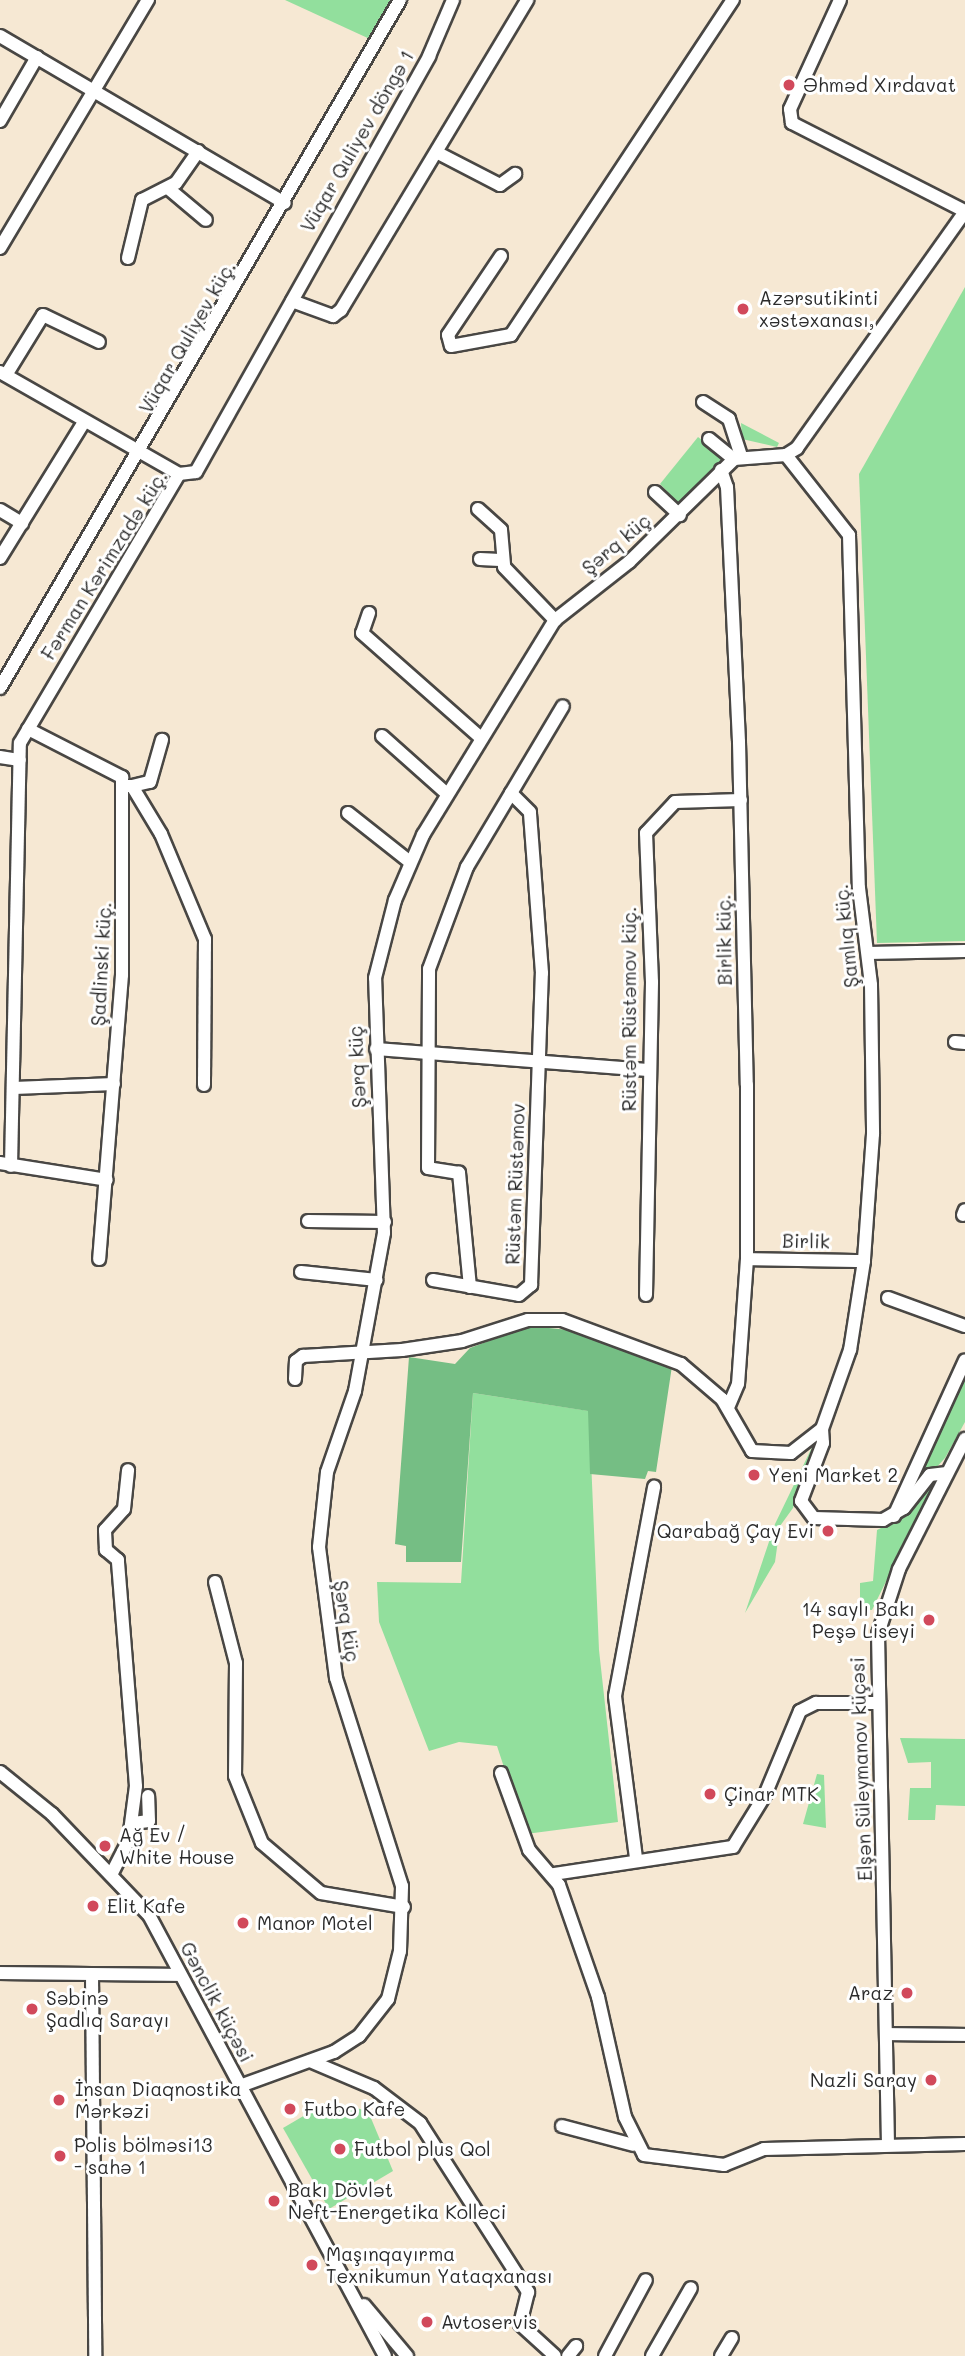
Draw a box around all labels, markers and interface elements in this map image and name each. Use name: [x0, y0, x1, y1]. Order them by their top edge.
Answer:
street label: Vüqar Quliyev döngə 1: [296, 46, 418, 236]
place label: Əhməd Xırdavat: [803, 74, 956, 96]
marker: Əhməd Xırdavat: [781, 77, 797, 93]
street label: Vüqar Quliyev küç.: [134, 257, 240, 417]
place label: Azərsutikinti xəstəxanası,: [759, 287, 878, 331]
marker: Azərsutikinti xəstəxanası,: [733, 299, 753, 319]
street label: Fərman Kərimzadə küç.: [36, 466, 172, 664]
street label: Şərq küç: [577, 509, 655, 579]
street label: Şamlıq küç.: [829, 883, 863, 989]
street label: Birlik küç.: [712, 894, 736, 986]
street label: Şadlinski küç.: [86, 901, 116, 1027]
street label: Rüstəm Rüstəmov küç.: [618, 907, 640, 1111]
street label: Şərq küç: [343, 1026, 371, 1108]
street label: Rüstəm Rüstəmov: [501, 1103, 529, 1265]
street label: Birlik: [782, 1229, 830, 1253]
place label: Yeni Market 2: [768, 1464, 898, 1486]
marker: Yeni Market 2: [746, 1467, 762, 1483]
place label: Qarabağ Çay Evi: [657, 1520, 814, 1542]
marker: Qarabağ Çay Evi: [820, 1523, 836, 1539]
street label: Şərq küç: [329, 1579, 365, 1663]
place label: 14 saylı Bakı Peşə Liseyi: [802, 1598, 915, 1642]
marker: 14 saylı Bakı Peşə Liseyi: [921, 1612, 937, 1628]
street label: Elşən Süleymanov küçəsi: [846, 1657, 876, 1881]
place label: Çinar MTK: [724, 1783, 819, 1805]
marker: Çinar MTK: [702, 1786, 718, 1802]
place label: Ağ Ev / White House: [119, 1824, 235, 1868]
marker: Ağ Ev / White House: [97, 1838, 113, 1854]
place label: Elit Kafe: [107, 1895, 185, 1917]
marker: Elit Kafe: [85, 1898, 101, 1914]
place label: Manor Motel: [257, 1912, 373, 1934]
marker: Manor Motel: [235, 1915, 251, 1931]
street label: Gənclik küçəsi: [176, 1938, 258, 2066]
place label: Araz: [848, 1982, 893, 2004]
marker: Araz: [899, 1985, 915, 2001]
place label: Səbinə Şadlıq Sarayı: [46, 1987, 169, 2031]
marker: Səbinə Şadlıq Sarayı: [24, 2001, 40, 2017]
place label: Nazli Saray: [810, 2069, 917, 2091]
marker: Nazli Saray: [923, 2072, 939, 2088]
place label: İnsan Diaqnostika Mərkəzi: [75, 2078, 242, 2122]
marker: İnsan Diaqnostika Mərkəzi: [49, 2090, 69, 2110]
place label: Futbo Kafe: [304, 2098, 405, 2120]
marker: Futbo Kafe: [282, 2101, 298, 2117]
place label: Polis bölməsi13 - sahə 1: [74, 2134, 212, 2178]
place label: Futbol plus Qol: [354, 2138, 491, 2160]
marker: Futbol plus Qol: [332, 2141, 348, 2157]
marker: Polis bölməsi13 - sahə 1: [52, 2148, 68, 2164]
place label: Bakı Dövlət Neft-Energetika Kolleci: [288, 2179, 506, 2223]
marker: Bakı Dövlət Neft-Energetika Kolleci: [266, 2193, 282, 2209]
place label: Maşınqayırma Texnikumun Yataqxanası: [326, 2243, 553, 2287]
marker: Maşınqayırma Texnikumun Yataqxanası: [304, 2257, 320, 2273]
place label: Avtoservis: [441, 2311, 538, 2333]
marker: Avtoservis: [419, 2314, 435, 2330]

